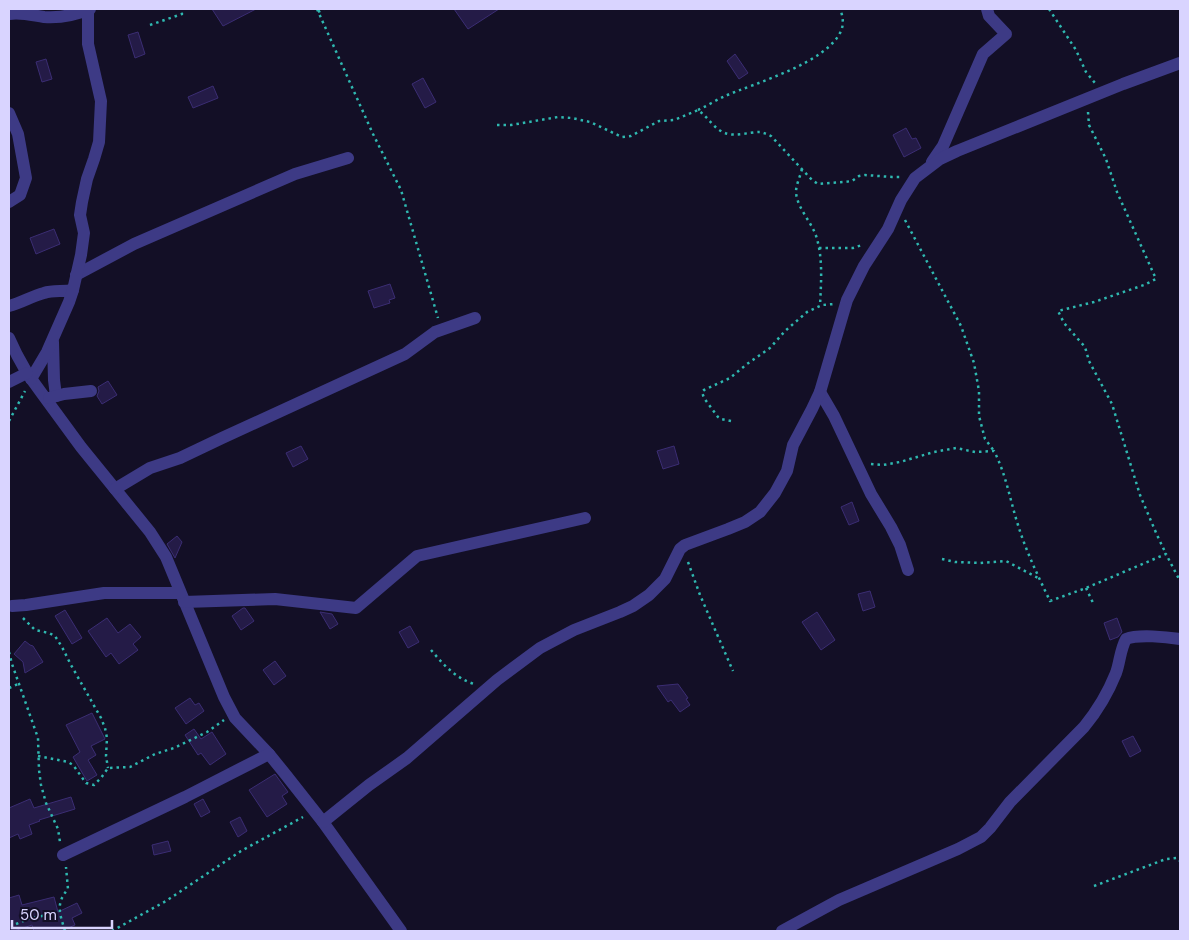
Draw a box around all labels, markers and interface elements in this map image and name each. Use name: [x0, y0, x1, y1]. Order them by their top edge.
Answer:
scale bar: [12, 898, 112, 930]
text: 50 m: [20, 905, 57, 925]

